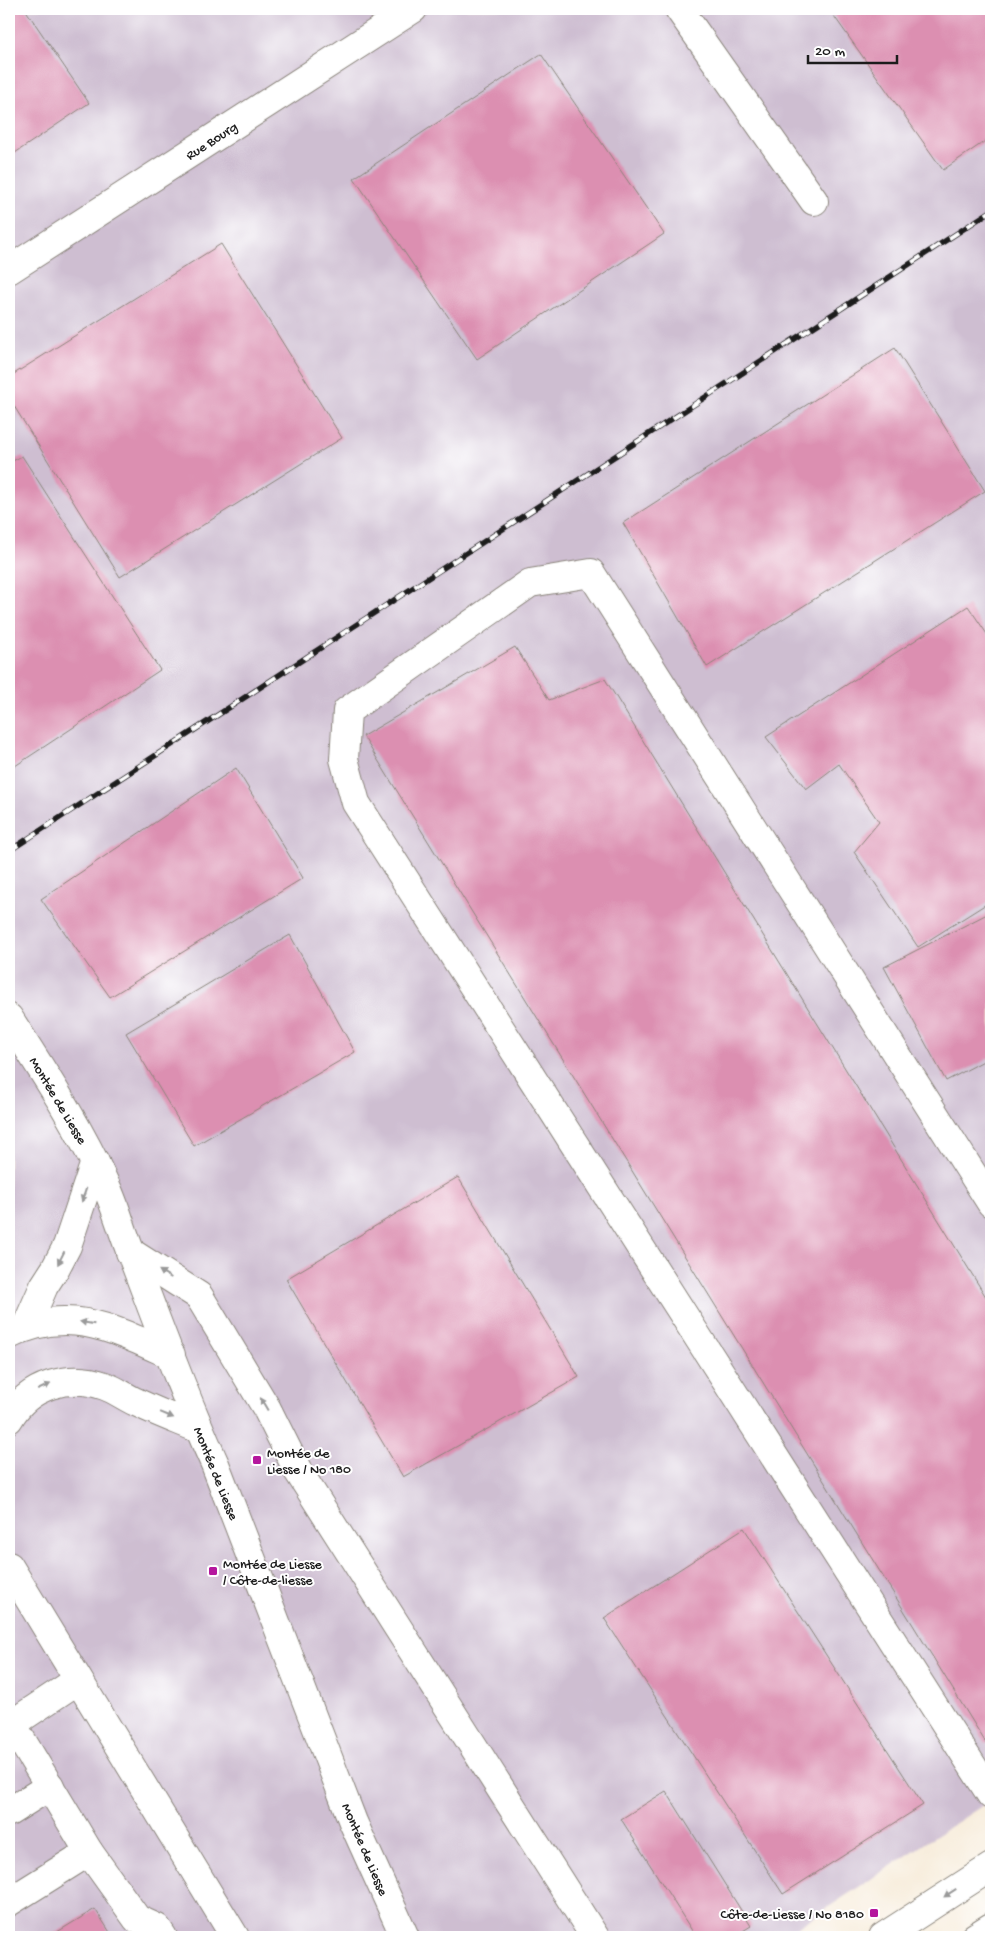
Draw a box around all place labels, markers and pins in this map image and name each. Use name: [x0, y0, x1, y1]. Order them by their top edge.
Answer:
place label: Montée de Liesse / No 180: [267, 1446, 351, 1479]
marker: Montée de Liesse / No 180: [251, 1454, 263, 1466]
place label: Montée de Liesse / Côte-de-liesse: [223, 1557, 323, 1590]
marker: Montée de Liesse / Côte-de-liesse: [207, 1565, 219, 1577]
place label: Côte-de-Liesse / No 8180: [720, 1907, 864, 1924]
marker: Côte-de-Liesse / No 8180: [868, 1907, 880, 1919]

